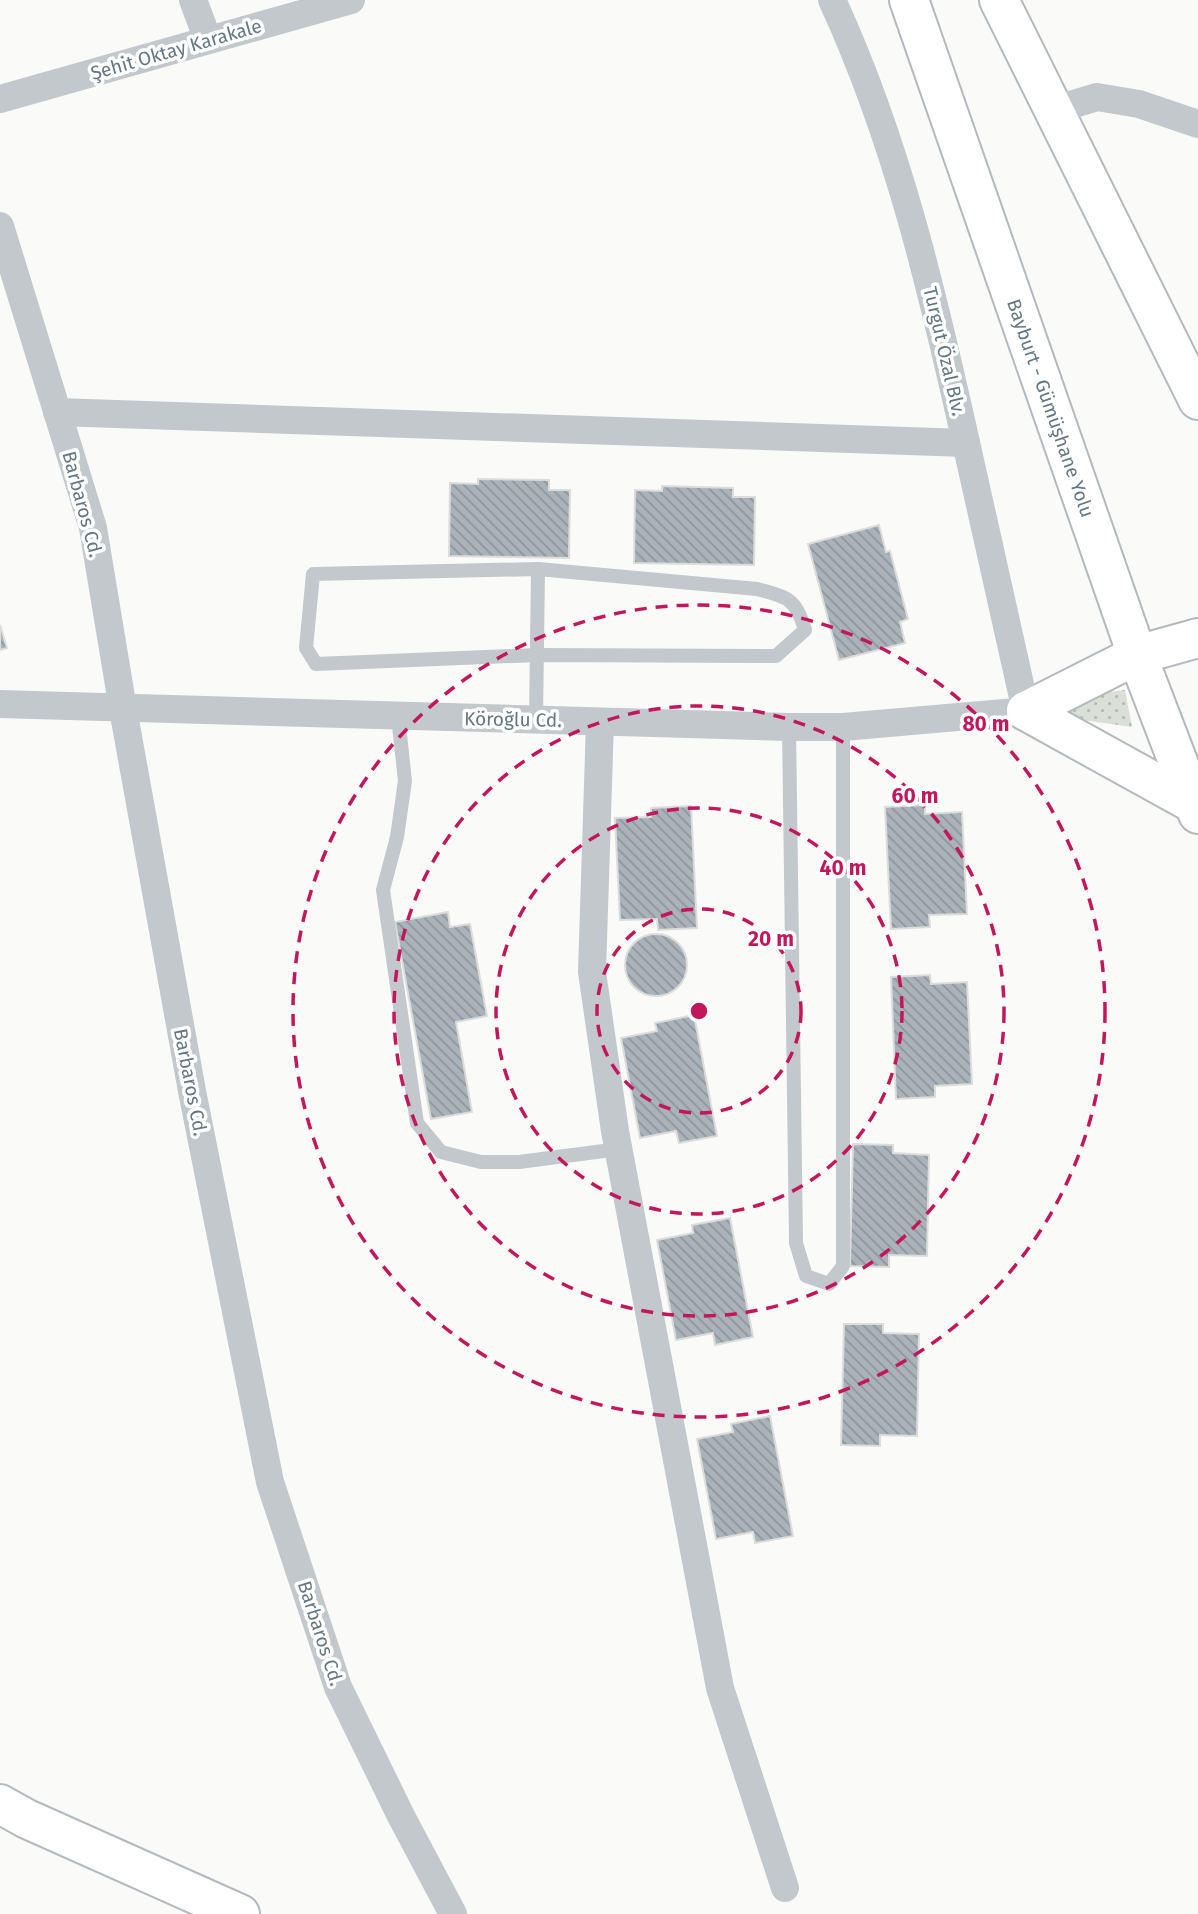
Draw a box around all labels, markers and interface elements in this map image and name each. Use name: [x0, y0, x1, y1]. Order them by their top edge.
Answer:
street label: Şehit Oktay Karakale: [88, 14, 264, 85]
street label: Turgut Özal Blv.: [919, 284, 971, 418]
street label: Bayburt - Gümüşhane Yolu: [1002, 296, 1099, 520]
street label: Barbaros Cd.: [57, 449, 108, 560]
street label: Köroğlu Cd.: [464, 707, 562, 732]
text: 80 m: [962, 711, 1010, 737]
text: 60 m: [892, 783, 938, 809]
text: 40 m: [820, 855, 866, 881]
text: 20 m: [748, 926, 794, 952]
centre of rings: [687, 999, 711, 1023]
street label: Barbaros Cd.: [169, 1027, 212, 1138]
street label: Barbaros Cd.: [293, 1578, 348, 1688]

